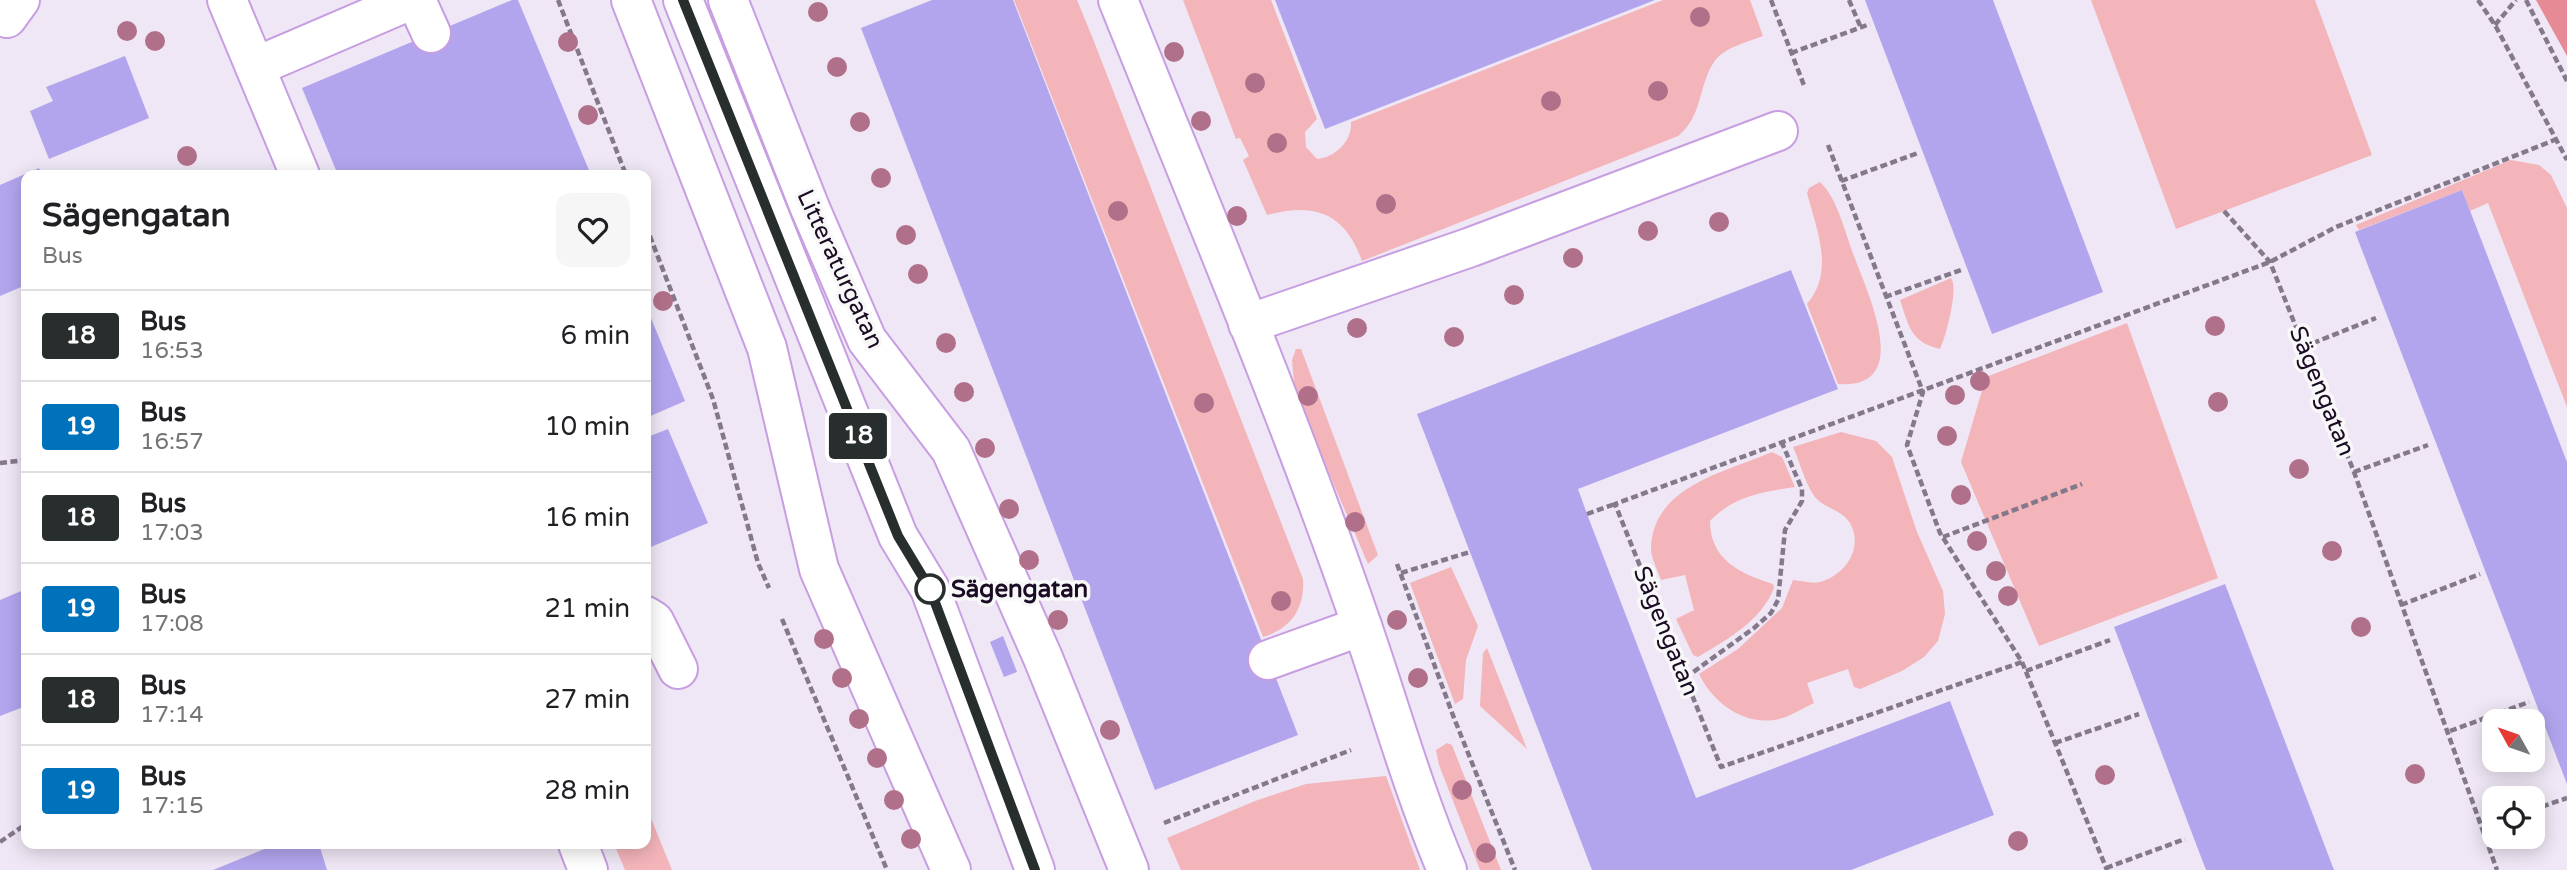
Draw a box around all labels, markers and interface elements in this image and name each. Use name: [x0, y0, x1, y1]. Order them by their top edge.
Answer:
street label: Litteraturgatan: [790, 185, 890, 353]
button: heart: [556, 193, 630, 267]
text: Sägengatan: [42, 196, 231, 235]
text: Bus: [42, 242, 83, 270]
text: Bus: [140, 306, 186, 337]
text: 6 min: [561, 320, 630, 351]
text: 18: [65, 321, 96, 350]
street label: Sägengatan: [2283, 322, 2361, 460]
text: 16:53: [140, 337, 204, 365]
text: Bus: [140, 397, 186, 428]
text: 10 min: [544, 411, 630, 442]
text: 19: [65, 412, 96, 441]
line badge: 18: [826, 413, 889, 459]
text: 18: [843, 421, 873, 450]
text: 16:57: [140, 428, 204, 456]
text: Bus: [140, 488, 186, 519]
text: 16 min: [544, 502, 630, 533]
text: 18: [65, 503, 96, 532]
text: 17:03: [140, 519, 204, 547]
street label: Sägengatan: [1627, 562, 1705, 700]
marker: Sägengatan: [915, 574, 945, 604]
place label: Sägengatan: [951, 575, 1088, 604]
text: Bus: [140, 579, 186, 610]
text: 21 min: [544, 593, 630, 624]
text: 19: [65, 594, 96, 623]
text: 17:08: [140, 610, 204, 638]
text: Bus: [140, 670, 186, 701]
text: 27 min: [544, 684, 630, 715]
text: 18: [65, 685, 96, 714]
text: 17:14: [140, 701, 204, 729]
north arrow: [2482, 709, 2544, 772]
map controls: [2482, 709, 2545, 849]
text: Bus: [140, 761, 186, 792]
text: 28 min: [544, 775, 630, 806]
text: 19: [65, 776, 96, 805]
button: locate: [2482, 786, 2545, 849]
text: 17:15: [140, 792, 204, 820]

